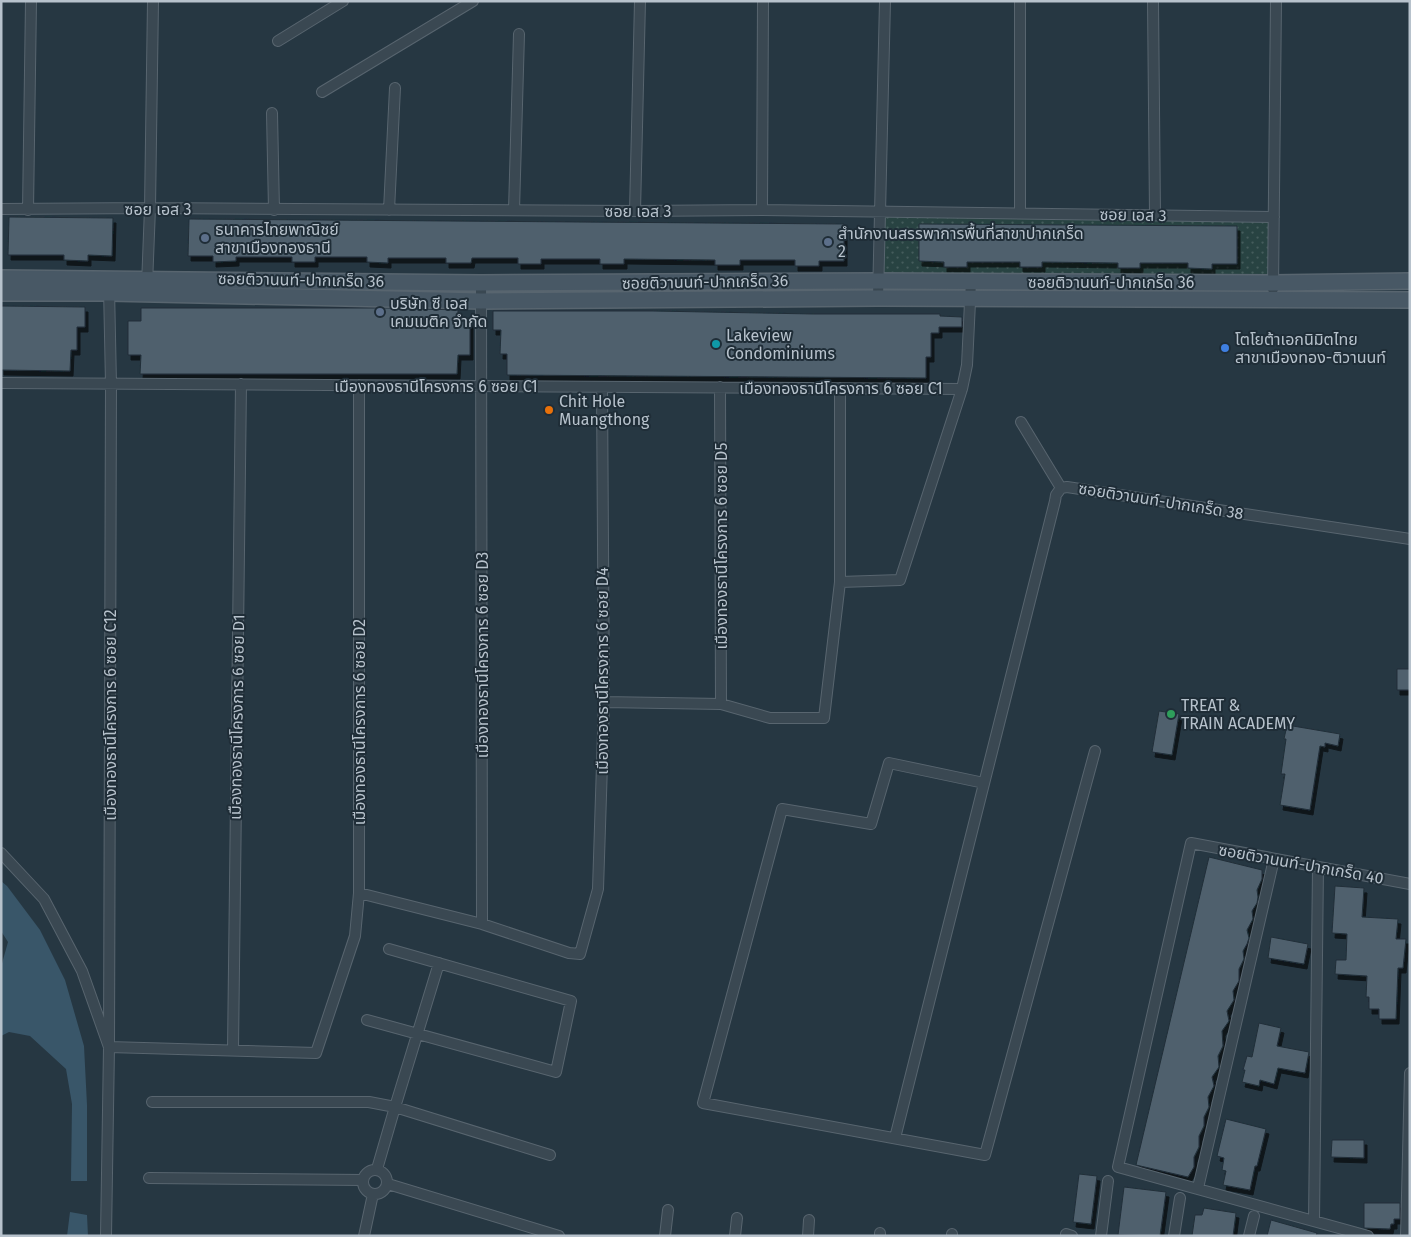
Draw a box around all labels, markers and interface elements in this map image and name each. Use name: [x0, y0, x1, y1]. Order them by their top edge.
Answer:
street label: ซอย เอส 3: [125, 200, 191, 219]
street label: ซอย เอส 3: [605, 202, 671, 221]
street label: ซอย เอส 3: [1099, 205, 1167, 225]
place label: ธนาคารไทยพาณิชย์ สาขาเมืองทองธานี: [215, 220, 339, 257]
place label: สำนักงานสรรพาการพื้นที่สาขาปากเกร็ด 2: [838, 222, 1084, 261]
marker: ธนาคารไทยพาณิชย์ สาขาเมืองทองธานี: [199, 232, 211, 244]
marker: สำนักงานสรรพาการพื้นที่สาขาปากเกร็ด 2: [822, 236, 834, 248]
street label: ซอยติวานนท์-ปากเกร็ด 36: [218, 269, 384, 291]
street label: ซอยติวานนท์-ปากเกร็ด 36: [622, 271, 788, 293]
street label: ซอยติวานนท์-ปากเกร็ด 36: [1028, 273, 1194, 292]
place label: บริษัท ซี เอส เคมเมติค จำกัด: [390, 294, 487, 331]
marker: บริษัท ซี เอส เคมเมติค จำกัด: [374, 306, 386, 318]
place label: Lakeview Condominiums: [726, 326, 835, 363]
place label: โตโยต้าเอกนิมิตไทย สาขาเมืองทอง-ติวานนท์: [1235, 330, 1386, 367]
marker: Lakeview Condominiums: [710, 338, 722, 350]
marker: โตโยต้าเอกนิมิตไทย สาขาเมืองทอง-ติวานนท์: [1219, 342, 1231, 354]
street label: เมืองทองธานีโครงการ 6 ซอย C1: [334, 377, 538, 396]
street label: เมืองทองธานีโครงการ 6 ซอย C1: [739, 379, 943, 398]
place label: Chit Hole Muangthong: [559, 392, 650, 429]
marker: Chit Hole Muangthong: [543, 404, 555, 416]
street label: เมืองทองธานีโครงการ 6 ซอย D5: [712, 443, 731, 649]
street label: ซอยติวานนท์-ปากเกร็ด 38: [1077, 479, 1245, 523]
street label: เมืองทองธานีโครงการ 6 ซอย D3: [473, 552, 492, 758]
street label: เมืองทองธานีโครงการ 6 ซอย D4: [593, 567, 612, 775]
street label: เมืองทองธานีโครงการ 6 ซอย C12: [101, 609, 120, 821]
street label: เมืองทองธานีโครงการ 6 ซอย D1: [226, 614, 248, 820]
street label: เมืองทองธานีโครงการ 6 ซอย D2: [350, 619, 369, 825]
place label: TREAT & TRAIN ACADEMY: [1181, 696, 1295, 733]
marker: TREAT & TRAIN ACADEMY: [1165, 708, 1177, 720]
street label: ซอยติวานนท์-ปากเกร็ด 40: [1217, 840, 1385, 888]

